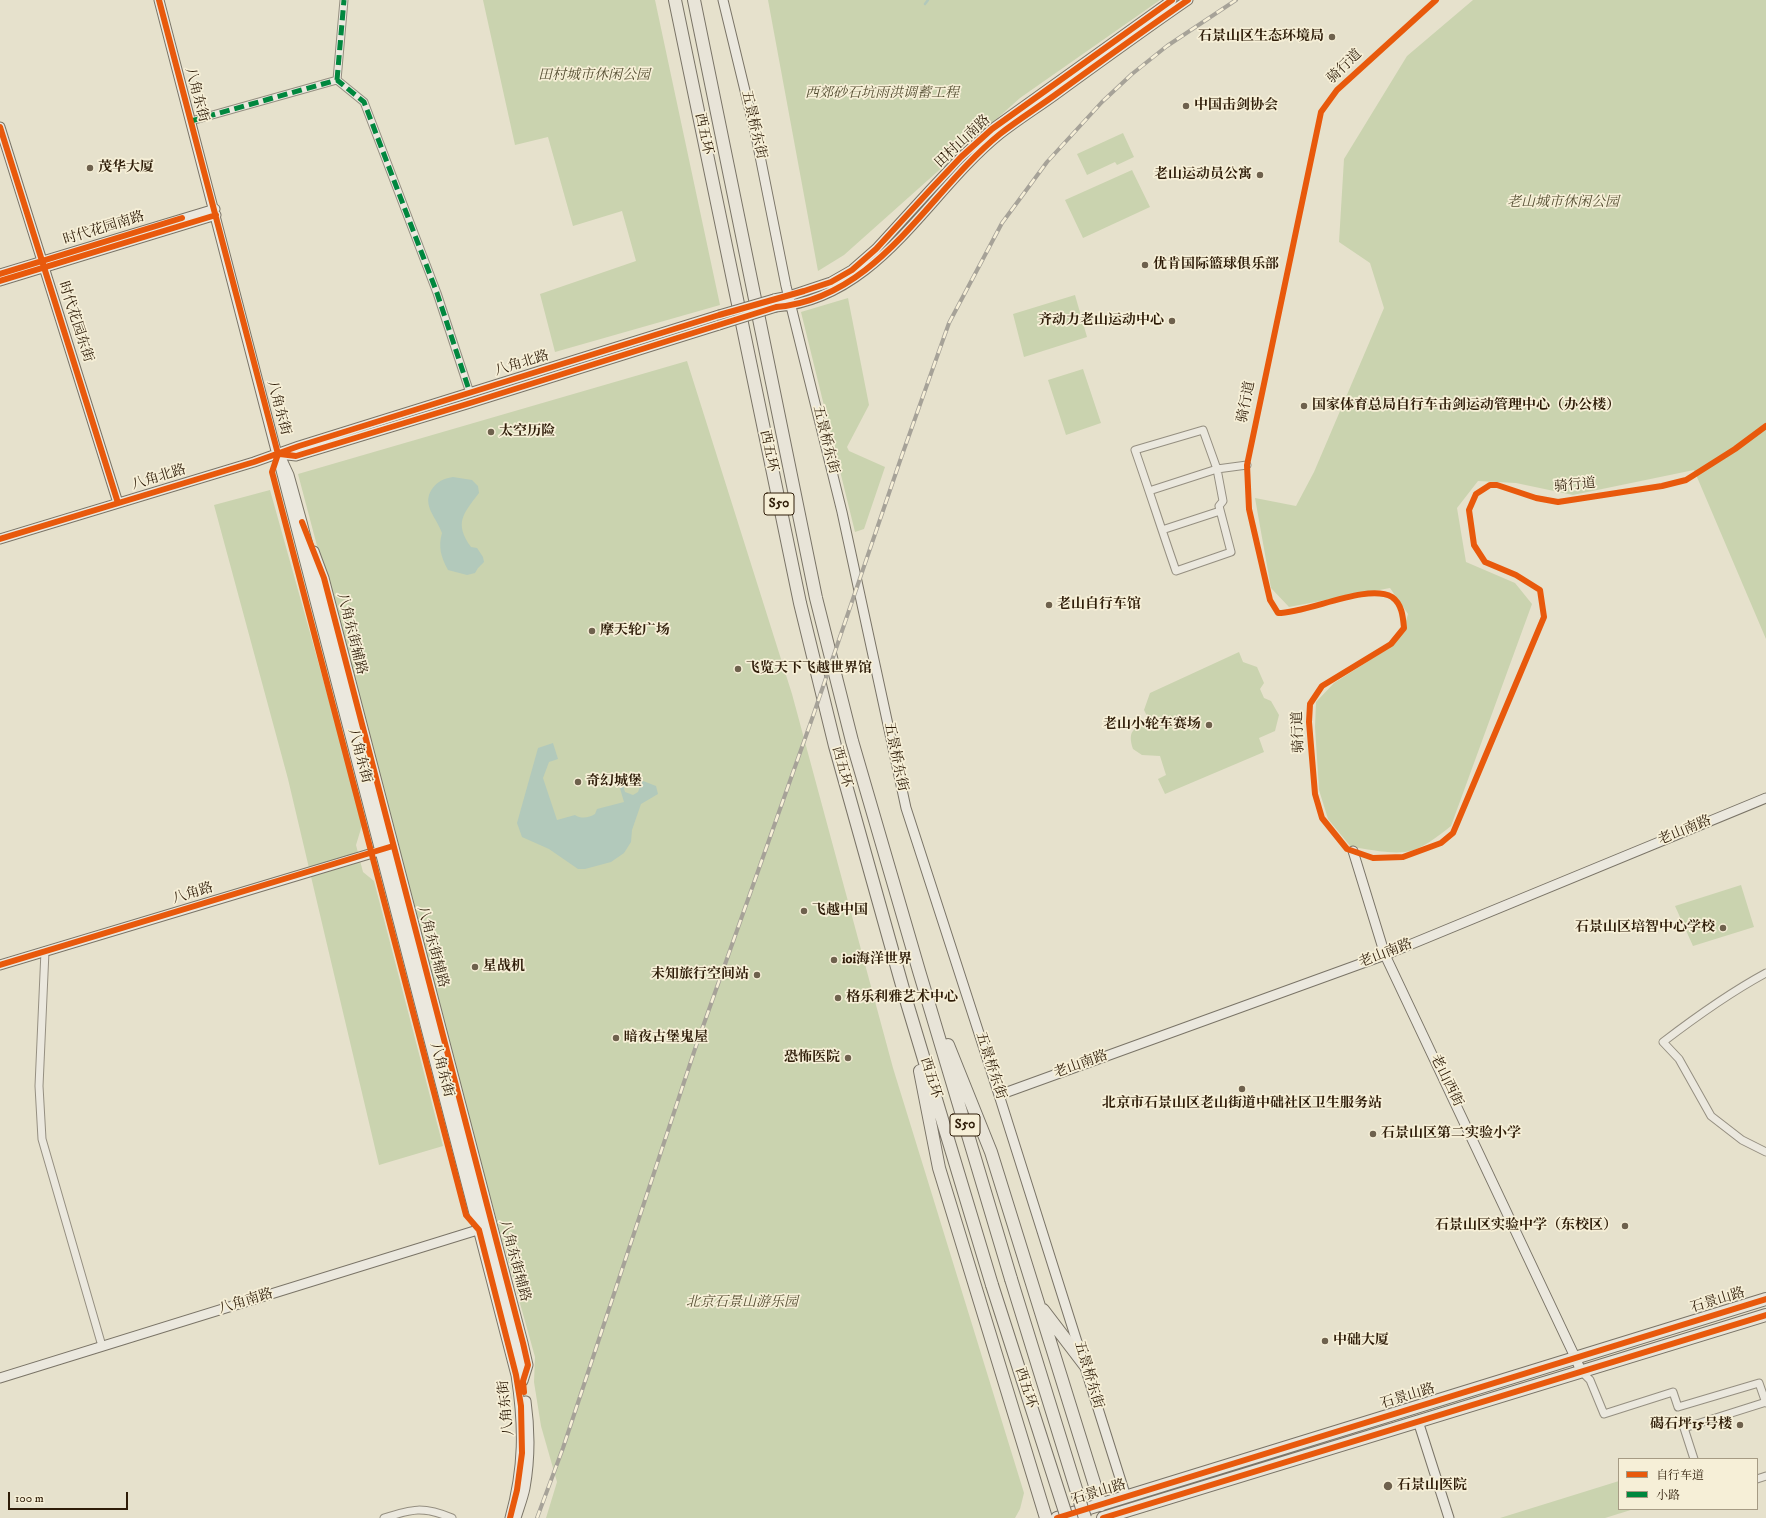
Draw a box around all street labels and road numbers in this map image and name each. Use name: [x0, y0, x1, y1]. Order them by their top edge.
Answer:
street label: 骑行道: [1324, 46, 1366, 88]
street label: 八角东街: [181, 66, 211, 124]
street label: 五景桥东街: [737, 89, 769, 161]
street label: 西五环: [690, 112, 716, 156]
street label: 田村山南路: [932, 112, 994, 172]
street label: 时代花园南路: [61, 209, 147, 249]
street label: 时代花园东街: [54, 279, 96, 365]
street label: 八角北路: [493, 348, 551, 380]
street label: 八角东街: [263, 379, 293, 437]
street label: 骑行道: [1235, 380, 1259, 424]
street label: 五景桥东街: [808, 404, 842, 476]
street label: 西五环: [755, 429, 781, 473]
street label: 八角北路: [130, 462, 188, 494]
street label: 骑行道: [1553, 475, 1597, 497]
road number: S50: [764, 493, 794, 515]
street label: 八角东街辅路: [333, 591, 369, 677]
street label: 骑行道: [1290, 711, 1308, 753]
street label: 五景桥东街: [880, 721, 910, 793]
street label: 八角东街: [344, 727, 374, 785]
street label: 西五环: [827, 745, 855, 789]
street label: 老山南路: [1656, 813, 1714, 849]
street label: 八角路: [170, 880, 216, 908]
street label: 八角东街辅路: [413, 904, 451, 990]
street label: 老山南路: [1357, 936, 1415, 972]
street label: 五景桥东街: [971, 1030, 1009, 1102]
street label: 八角东街: [426, 1041, 456, 1099]
street label: 老山南路: [1052, 1048, 1110, 1082]
street label: 老山西街: [1426, 1052, 1466, 1110]
street label: 西五环: [916, 1055, 944, 1101]
road number: S50: [950, 1114, 980, 1136]
street label: 八角东街辅路: [495, 1218, 533, 1304]
street label: 石景山路: [1689, 1285, 1747, 1317]
street label: 八角南路: [217, 1286, 275, 1318]
street label: 五景桥东街: [1070, 1339, 1106, 1411]
street label: 西五环: [1011, 1365, 1039, 1411]
street label: 八角东街: [496, 1379, 518, 1437]
street label: 石景山路: [1379, 1381, 1437, 1413]
street label: 石景山路: [1070, 1477, 1128, 1509]

